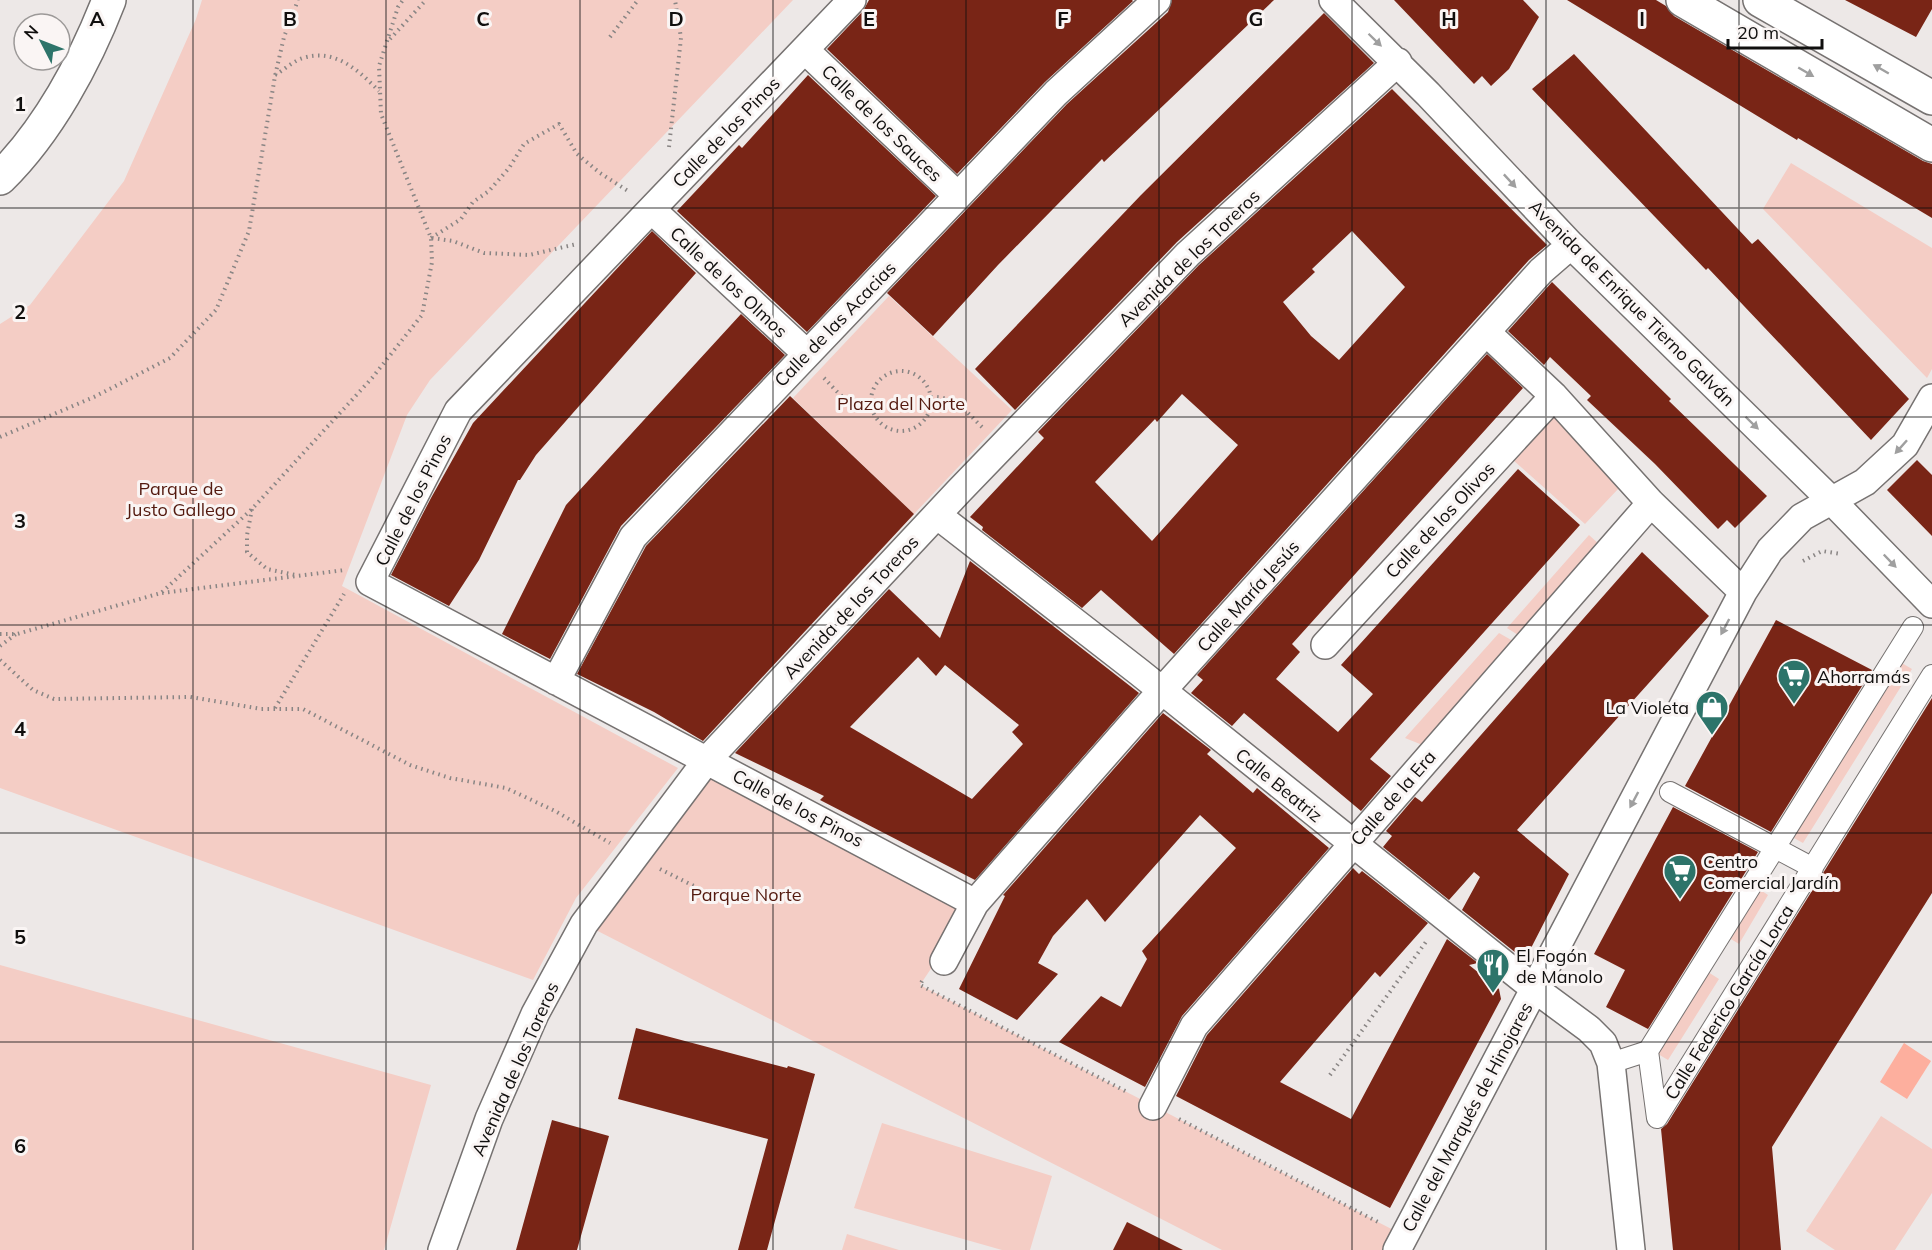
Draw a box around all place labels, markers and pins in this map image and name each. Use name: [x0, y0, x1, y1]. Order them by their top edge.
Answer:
supermarket icon: Ahorramás: [1776, 658, 1812, 705]
place label: Ahorramás: [1817, 665, 1910, 688]
shop icon: La Violeta: [1694, 689, 1730, 736]
place label: La Violeta: [1605, 696, 1689, 719]
place label: Centro Comercial Jardín: [1703, 850, 1839, 894]
supermarket icon: Centro Comercial Jardín: [1662, 853, 1698, 900]
place label: El Fogón de Manolo: [1516, 944, 1603, 988]
restaurant icon: El Fogón de Manolo: [1475, 947, 1511, 994]

